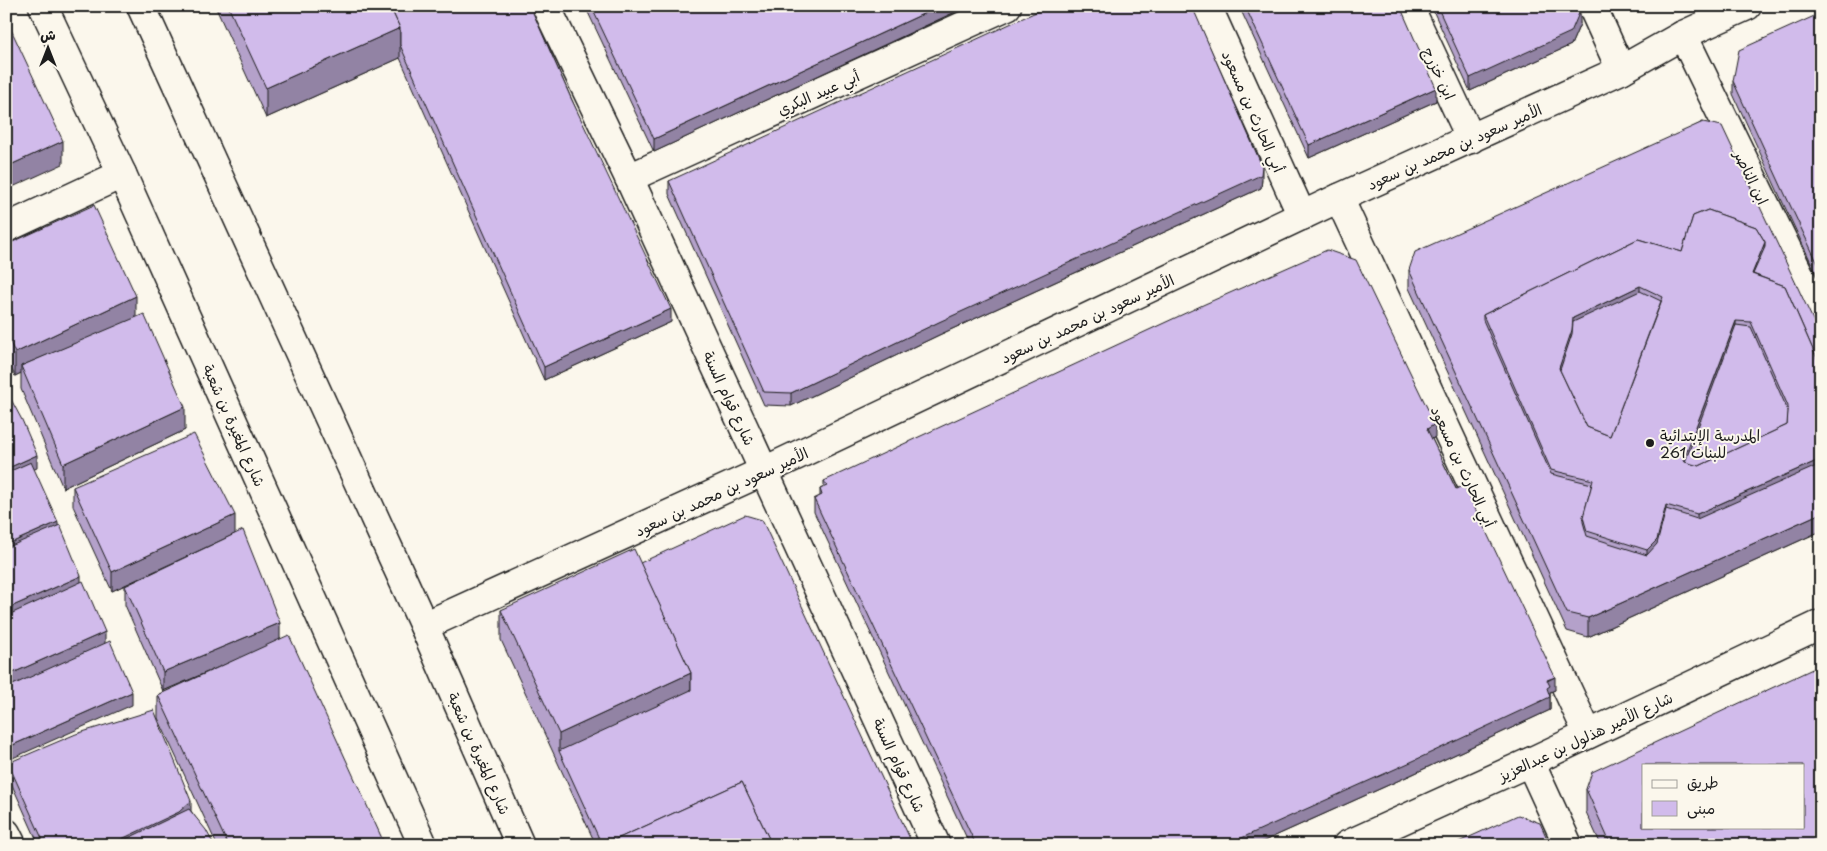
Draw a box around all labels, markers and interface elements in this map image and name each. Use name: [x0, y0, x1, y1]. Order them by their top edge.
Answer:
north arrow: [22, 22, 72, 72]
text: ش: [40, 24, 56, 45]
street label: ابن خزرج: [1418, 43, 1462, 103]
street label: أبي الحارث بن مسعود: [1214, 46, 1291, 177]
street label: أبي عبيد البكري: [773, 63, 864, 123]
street label: الأمير سعود بن محمد بن سعود: [1363, 97, 1545, 195]
street label: ابن الناصر: [1728, 145, 1775, 208]
street label: الأمير سعود بن محمد بن سعود: [996, 268, 1178, 368]
street label: شارع قوام السنة: [696, 347, 762, 450]
street label: شارع المغيرة بن شعبة: [198, 360, 272, 490]
street label: أبي الحارث بن مسعود: [1423, 402, 1502, 532]
place label: المدرسة الإبتدائية 261 للبنات: [1660, 423, 1760, 463]
marker: المدرسة الإبتدائية 261 للبنات: [1644, 437, 1656, 449]
street label: الأمير سعود بن محمد بن سعود: [630, 441, 812, 541]
street label: شارع الأمير هذلول بن عبدالعزيز: [1492, 685, 1676, 787]
street label: شارع المغيرة بن شعبة: [443, 688, 517, 818]
street label: شارع قوام السنة: [866, 714, 932, 817]
legend: [1642, 764, 1804, 828]
text: طريق: [1687, 770, 1719, 793]
text: مبنى: [1687, 796, 1715, 819]

